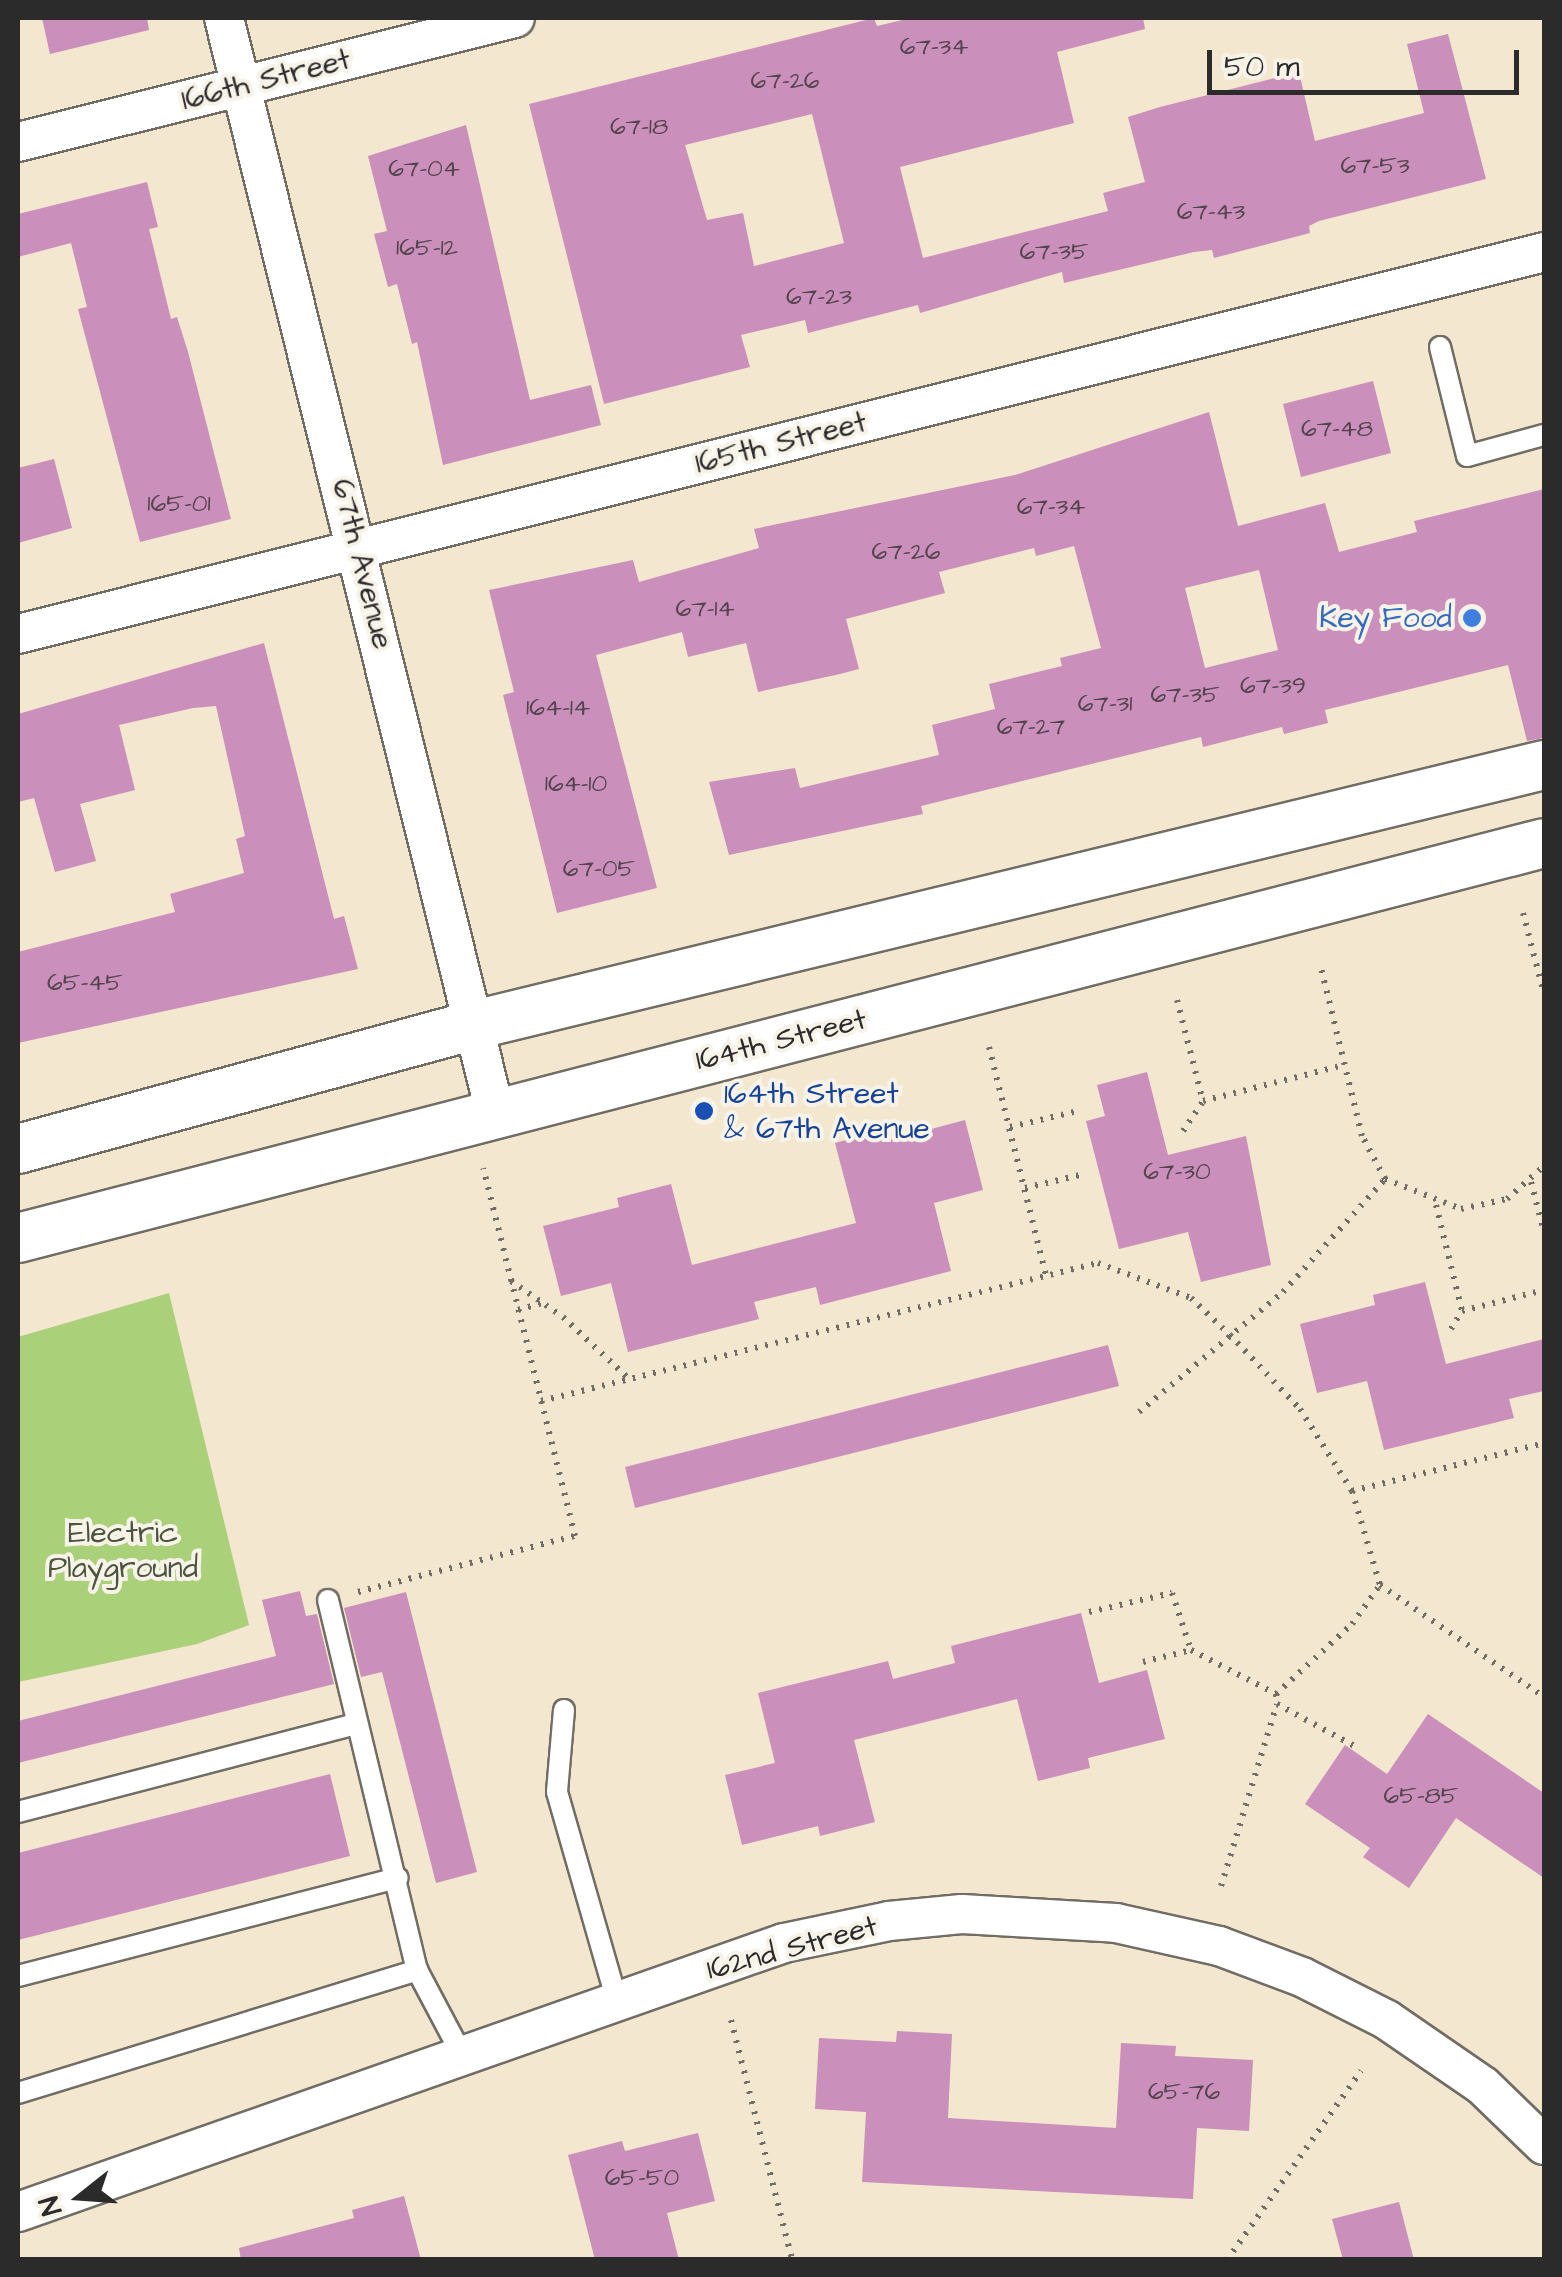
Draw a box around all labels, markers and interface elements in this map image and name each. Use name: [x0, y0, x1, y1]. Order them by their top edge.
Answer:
scale bar: [1212, 30, 1524, 92]
house number: 67-34: [900, 32, 968, 62]
street label: 166th Street: [178, 42, 354, 118]
text: 50 m: [1224, 46, 1300, 88]
house number: 67-26: [751, 66, 819, 96]
house number: 67-18: [610, 112, 668, 142]
house number: 67-53: [1340, 151, 1410, 181]
house number: 67-04: [388, 154, 460, 184]
house number: 67-43: [1177, 197, 1245, 227]
house number: 165-12: [396, 233, 458, 263]
house number: 67-35: [1019, 237, 1089, 267]
house number: 67-23: [786, 282, 852, 312]
street label: 165th Street: [692, 404, 870, 482]
house number: 67-48: [1301, 414, 1373, 444]
street label: 67th Avenue: [324, 475, 400, 653]
house number: 165-01: [147, 489, 211, 519]
house number: 67-34: [1017, 492, 1085, 522]
house number: 67-26: [872, 537, 940, 567]
house number: 67-14: [675, 594, 735, 624]
place label: Key Food: [1319, 600, 1452, 636]
marker: Key Food: [1461, 607, 1483, 629]
house number: 67-39: [1240, 671, 1306, 701]
house number: 67-35: [1150, 680, 1220, 710]
house number: 67-31: [1078, 689, 1132, 719]
house number: 164-14: [526, 693, 590, 723]
house number: 67-27: [997, 712, 1065, 742]
house number: 164-10: [545, 769, 607, 799]
house number: 67-05: [563, 854, 635, 884]
house number: 65-45: [47, 968, 123, 998]
street label: 164th Street: [692, 1001, 870, 1079]
place label: 164th Street & 67th Avenue: [724, 1076, 930, 1146]
marker: 164th Street & 67th Avenue: [693, 1100, 715, 1122]
house number: 67-30: [1143, 1157, 1211, 1187]
park label: Electric Playground: [48, 1515, 198, 1586]
house number: 65-85: [1383, 1781, 1459, 1811]
street label: 162nd Street: [703, 1908, 881, 1988]
house number: 65-76: [1148, 2077, 1220, 2107]
north arrow: [30, 2147, 130, 2247]
house number: 65-50: [605, 2163, 679, 2193]
text: N: [30, 2192, 72, 2220]

